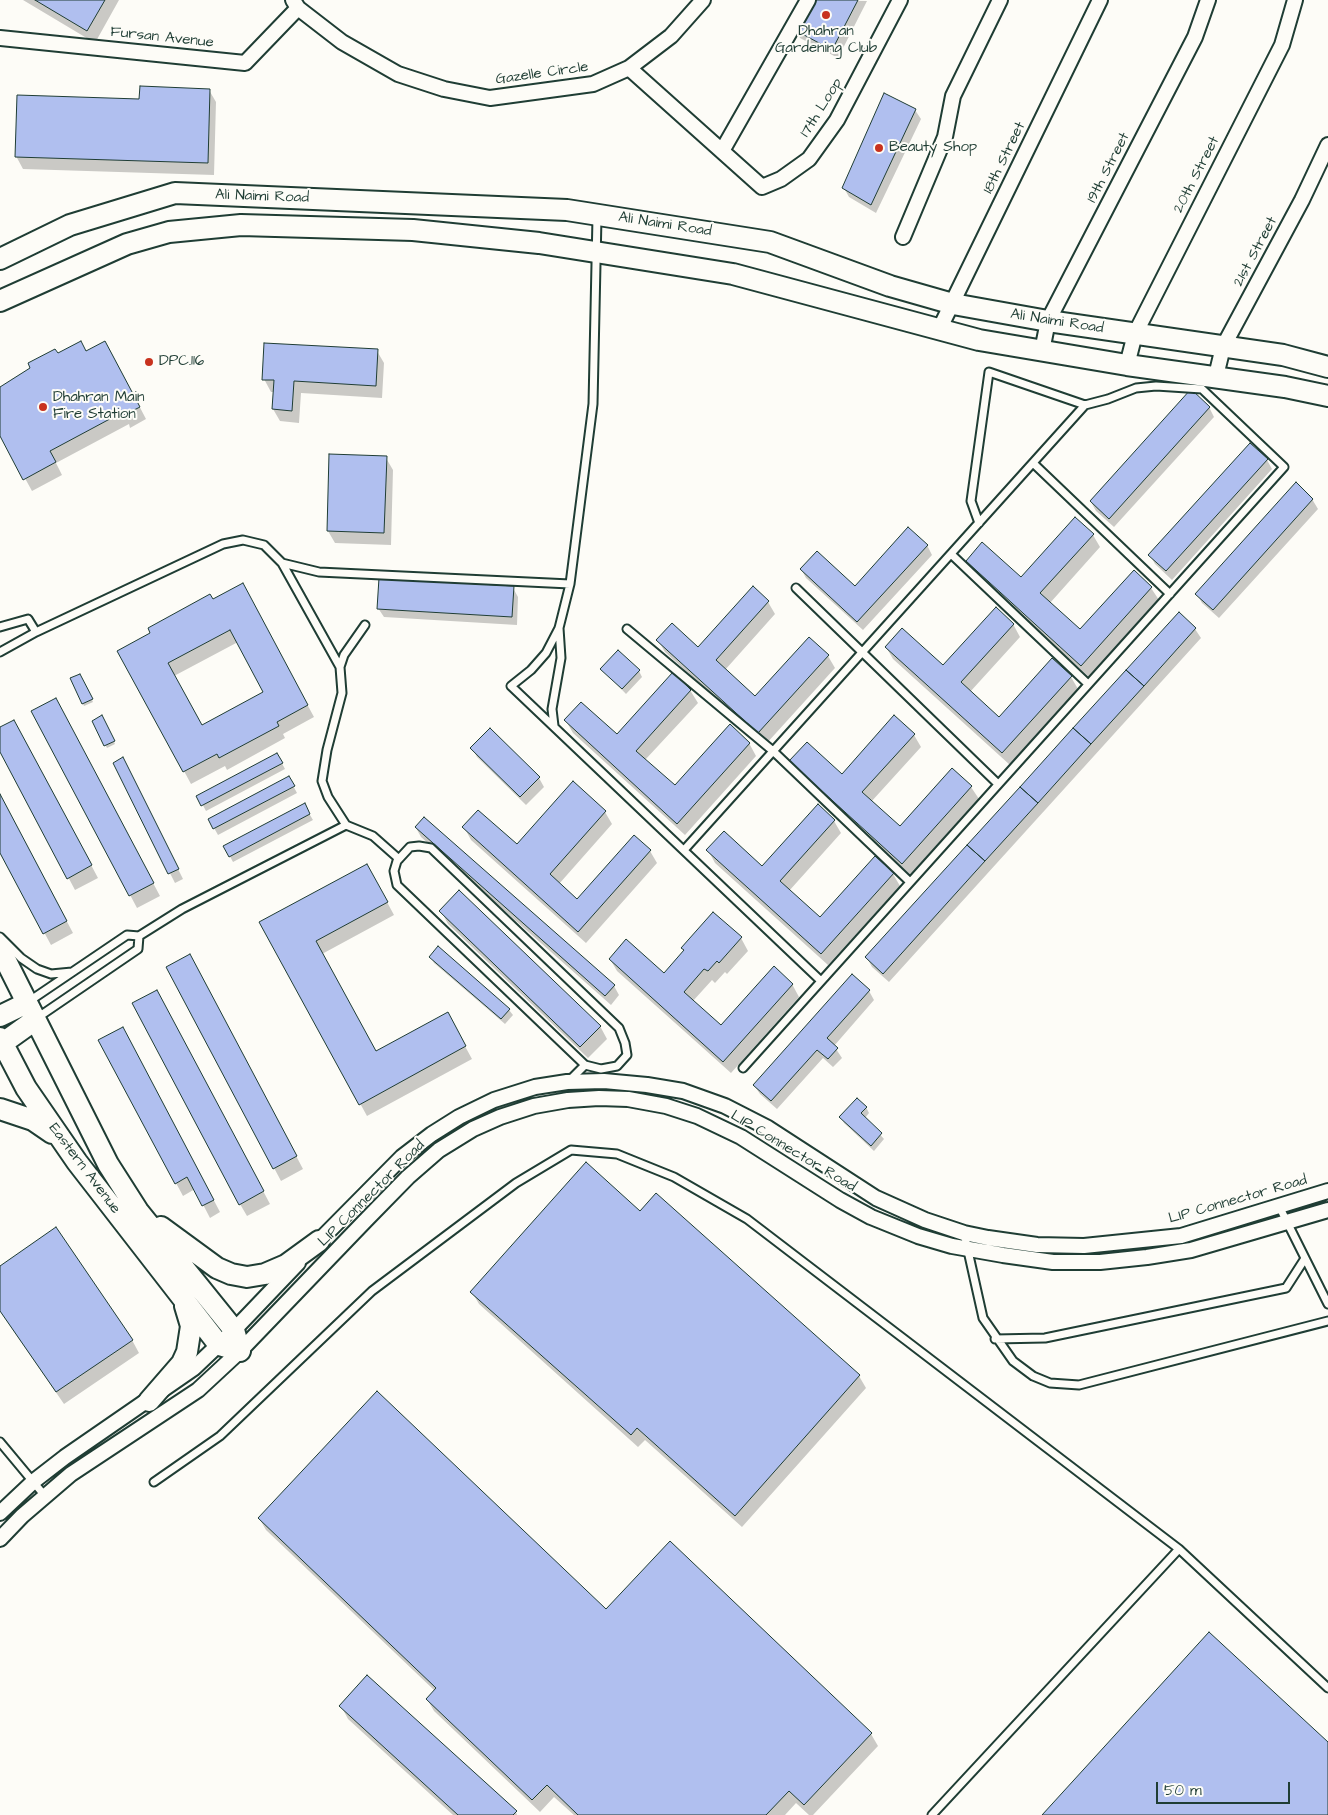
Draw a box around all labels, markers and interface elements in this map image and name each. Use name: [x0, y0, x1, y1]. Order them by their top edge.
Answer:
marker: Dhahran Gardening Club: [820, 9, 832, 21]
place label: Dhahran Gardening Club: [775, 23, 877, 58]
street label: Fursan Avenue: [110, 24, 214, 52]
street label: Gazelle Circle: [494, 59, 590, 89]
street label: 17th Loop: [797, 75, 847, 141]
street label: 18th Street: [980, 119, 1030, 197]
street label: 19th Street: [1084, 130, 1134, 206]
street label: 20th Street: [1170, 134, 1224, 216]
place label: Beauty Shop: [889, 139, 977, 157]
marker: Beauty Shop: [873, 142, 885, 154]
street label: Ali Naimi Road: [215, 186, 309, 208]
street label: Ali Naimi Road: [617, 209, 713, 241]
street label: 21st Street: [1230, 214, 1282, 290]
street label: Ali Naimi Road: [1009, 306, 1105, 338]
place label: DPC.116: [159, 353, 204, 371]
marker: DPC.116: [143, 356, 155, 368]
place label: Dhahran Main Fire Station: [53, 389, 144, 424]
marker: Dhahran Main Fire Station: [37, 401, 49, 413]
street label: LIP Connector Road: [727, 1107, 859, 1197]
street label: Eastern Avenue: [44, 1120, 124, 1218]
street label: LIP Connector Road: [315, 1137, 429, 1251]
street label: LIP Connector Road: [1167, 1172, 1309, 1228]
scale bar: [1158, 1772, 1292, 1804]
text: 50 m: [1164, 1780, 1202, 1801]

